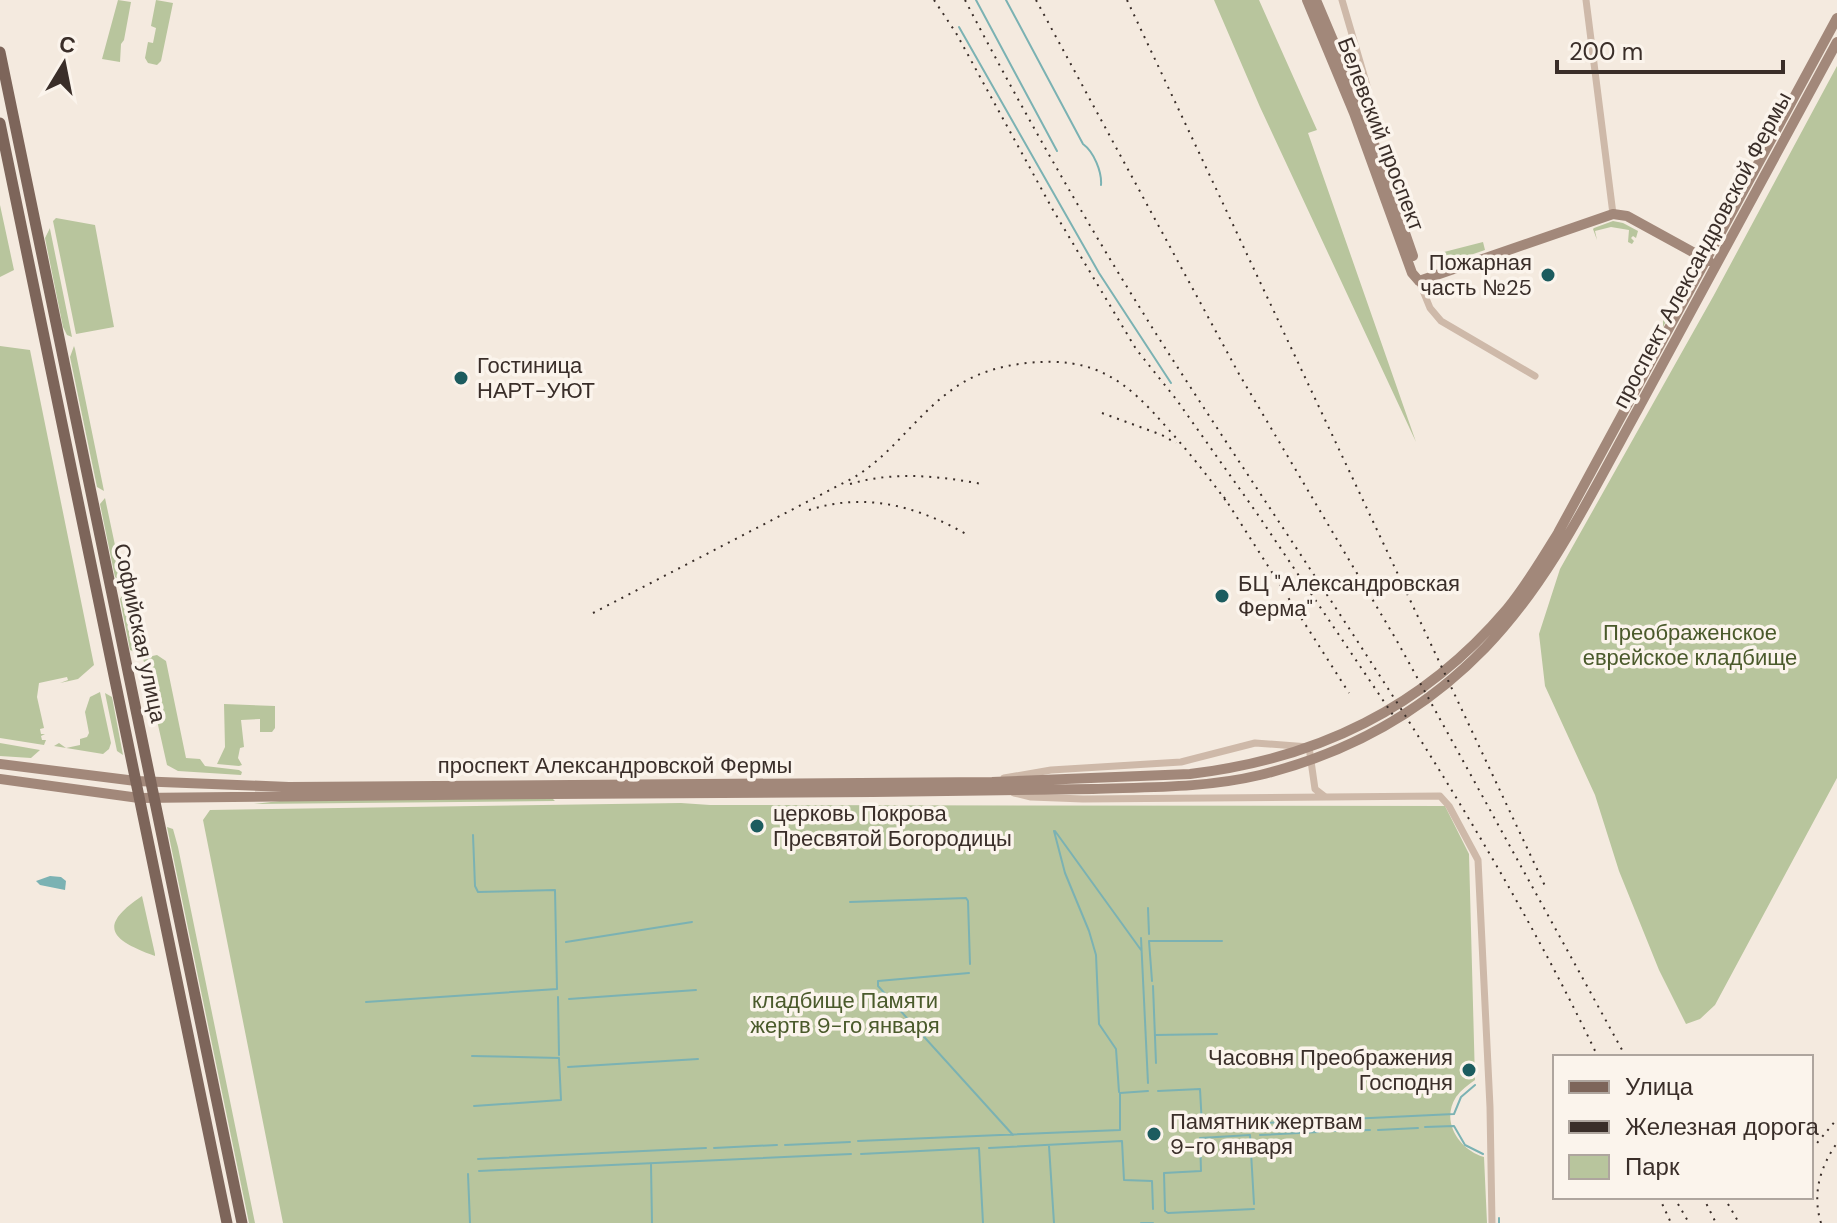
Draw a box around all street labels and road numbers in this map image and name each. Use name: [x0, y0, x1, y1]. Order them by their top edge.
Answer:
street label: Белевский проспект: [1331, 33, 1431, 235]
street label: проспект Александровской Фермы: [1606, 87, 1798, 413]
street label: Софийская улица: [107, 541, 173, 726]
street label: проспект Александровской Фермы: [438, 751, 792, 780]

